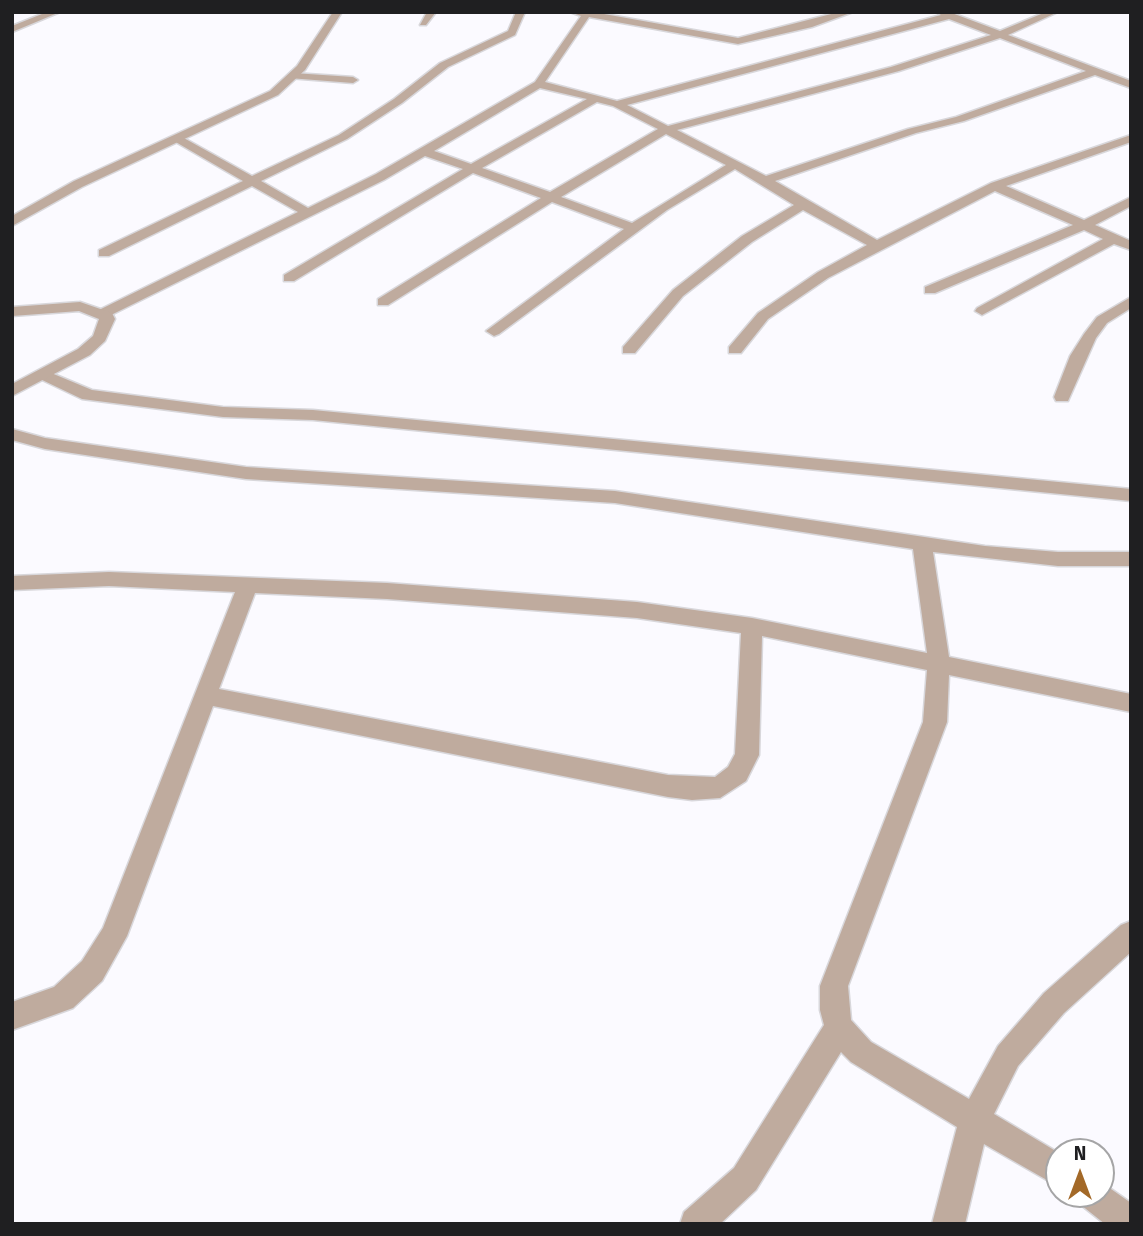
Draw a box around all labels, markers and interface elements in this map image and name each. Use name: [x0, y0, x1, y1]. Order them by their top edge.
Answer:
north arrow: [1045, 1138, 1115, 1208]
text: N: [1074, 1142, 1086, 1165]

